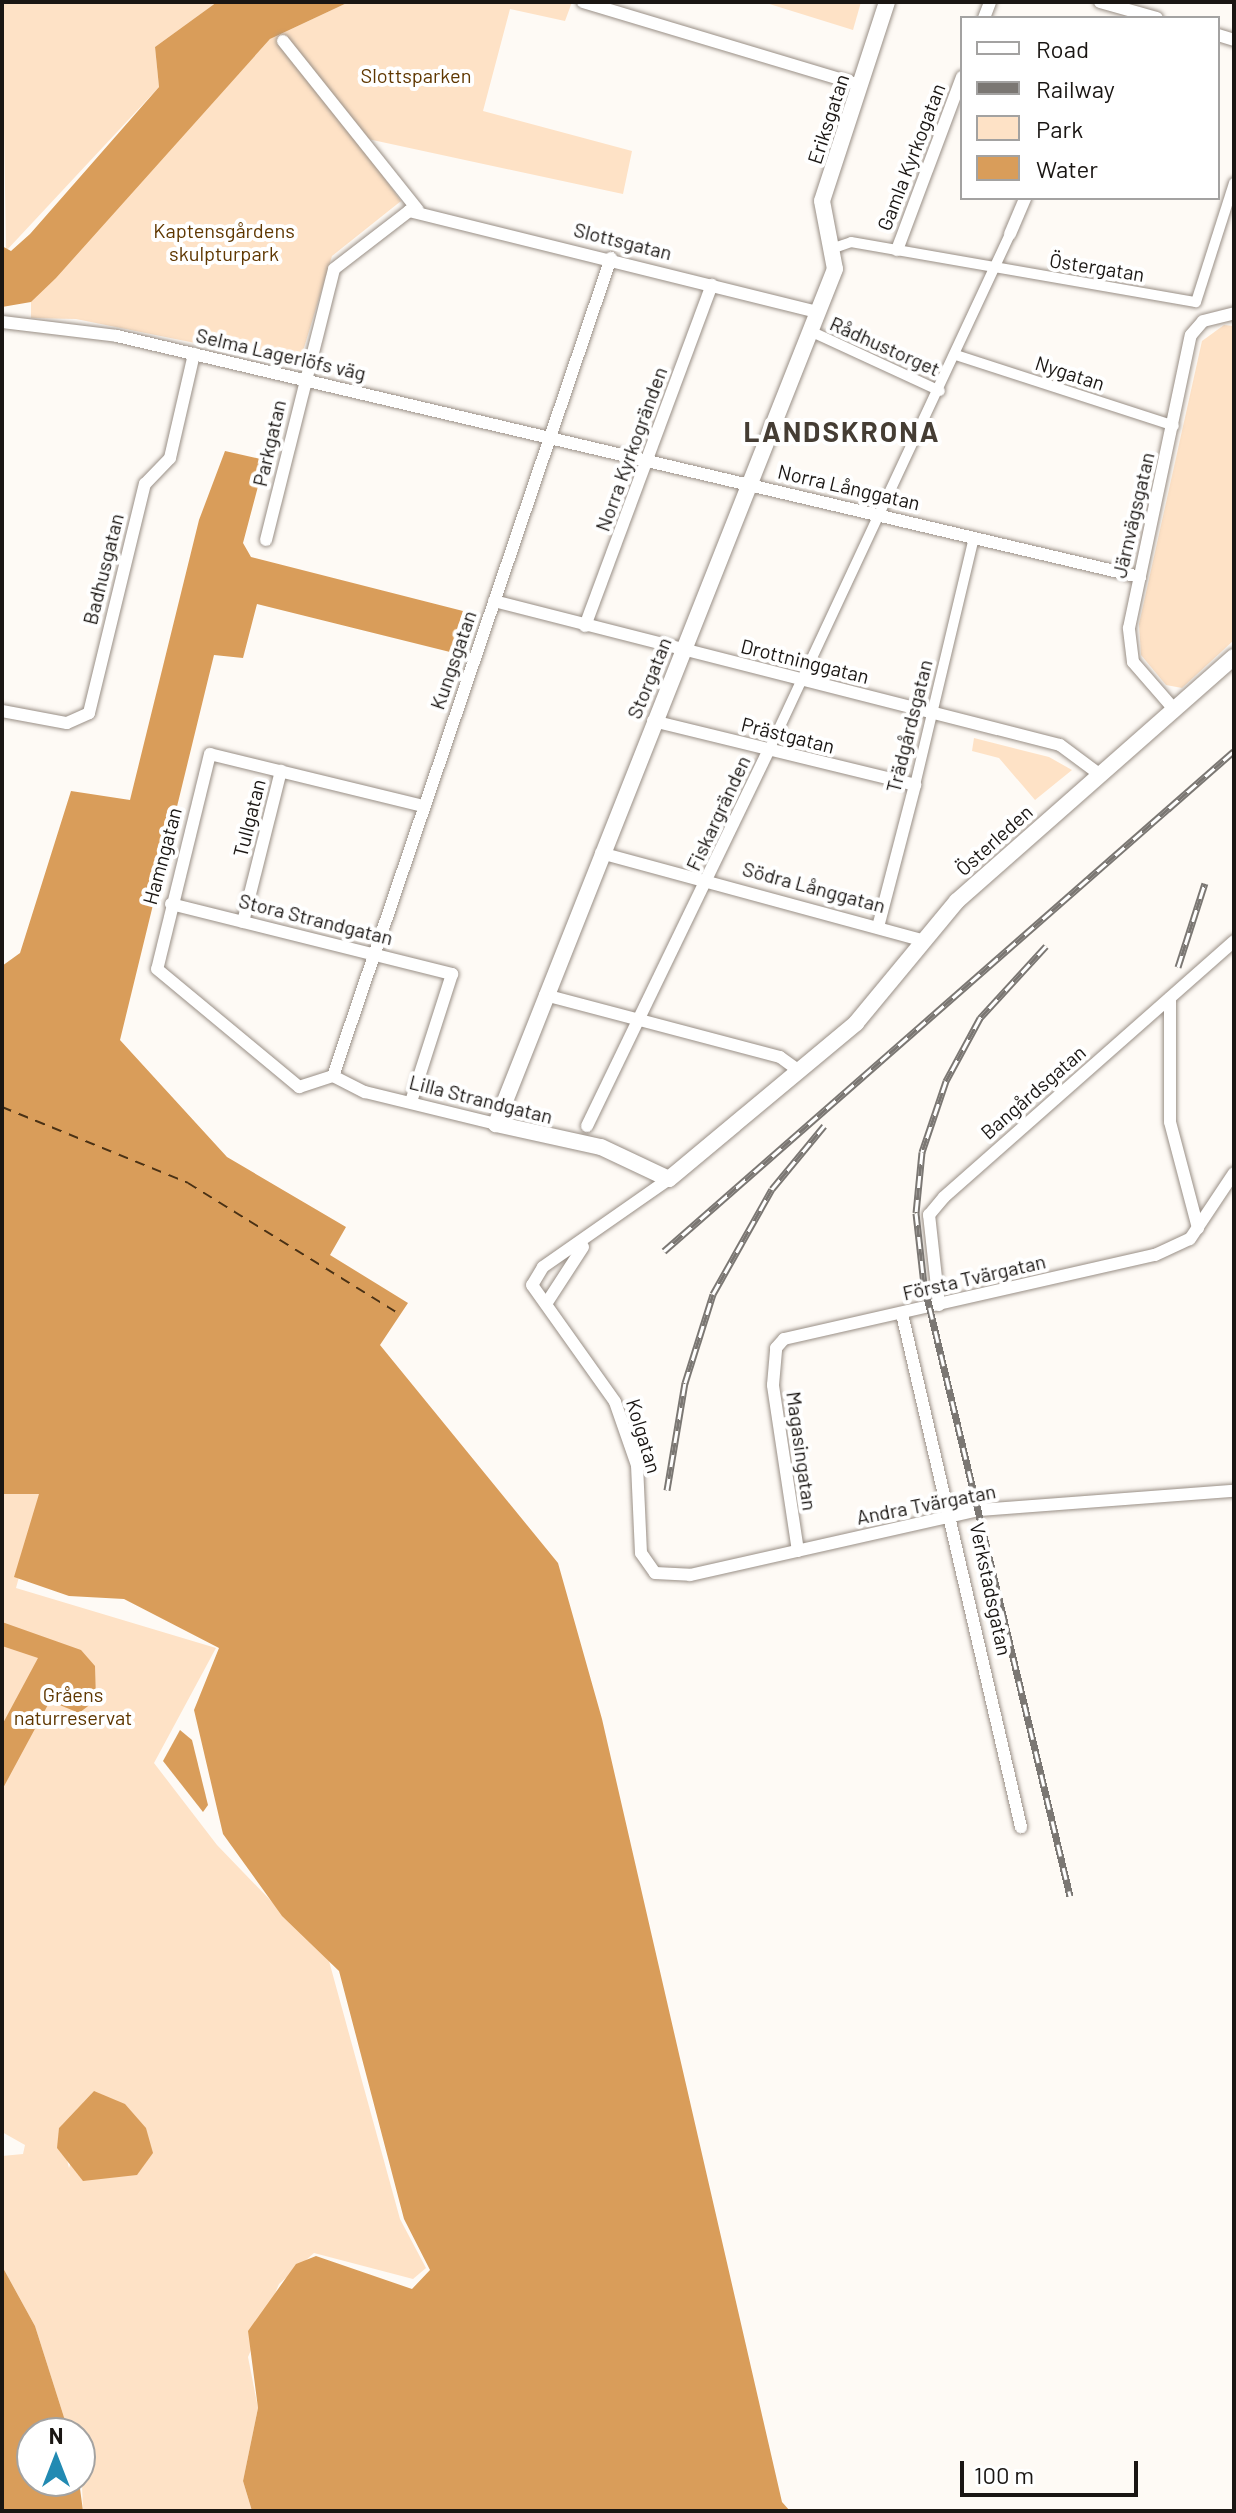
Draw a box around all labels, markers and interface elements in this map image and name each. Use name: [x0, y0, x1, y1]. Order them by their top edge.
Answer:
legend: [960, 16, 1220, 200]
text: Road: [1036, 34, 1089, 63]
park label: Slottsparken: [361, 63, 471, 87]
street label: Eriksgatan: [802, 71, 854, 167]
text: Railway: [1036, 74, 1115, 103]
street label: Gamla Kyrkogatan: [872, 80, 950, 234]
text: Park: [1036, 114, 1083, 143]
text: Water: [1036, 154, 1098, 183]
street label: Slottsgatan: [571, 217, 675, 265]
park label: Kaptensgårdens skulpturpark: [153, 219, 295, 266]
street label: Östergatan: [1048, 248, 1146, 286]
street label: Rådhustorget: [826, 311, 944, 381]
street label: Selma Lagerlöfs väg: [194, 323, 368, 385]
street label: Nygatan: [1032, 351, 1108, 395]
street label: Norra Kyrkogränden: [590, 364, 672, 534]
street label: Parkgatan: [247, 397, 291, 489]
district label: LANDSKRONA: [743, 414, 941, 448]
street label: Järnvägsgatan: [1107, 450, 1159, 580]
street label: Norra Långgatan: [776, 459, 922, 515]
street label: Badhusgatan: [78, 511, 128, 627]
street label: Kungsgatan: [425, 607, 481, 713]
street label: Drottninggatan: [738, 633, 872, 689]
street label: Storgatan: [622, 634, 676, 722]
street label: Trädgårdsgatan: [881, 657, 937, 795]
street label: Prästgatan: [739, 712, 837, 758]
street label: Fiskargränden: [681, 752, 755, 874]
street label: Tullgatan: [228, 776, 270, 860]
street label: Österleden: [951, 799, 1037, 881]
street label: Hamngatan: [138, 805, 186, 907]
street label: Södra Långgatan: [740, 856, 888, 918]
street label: Stora Strandgatan: [236, 888, 396, 950]
street label: Bangårdsgatan: [976, 1040, 1090, 1144]
street label: Lilla Strandgatan: [407, 1070, 555, 1128]
street label: Första Tvärgatan: [900, 1249, 1048, 1305]
street label: Magasingatan: [782, 1390, 822, 1512]
street label: Kolgatan: [621, 1396, 667, 1476]
street label: Andra Tvärgatan: [854, 1479, 998, 1529]
street label: Verkstadsgatan: [965, 1520, 1017, 1658]
park label: Gråens naturreservat: [14, 1683, 132, 1730]
north arrow: [16, 2417, 96, 2497]
text: N: [49, 2422, 63, 2448]
scale bar: [964, 2445, 1142, 2495]
text: 100 m: [974, 2460, 1034, 2489]

